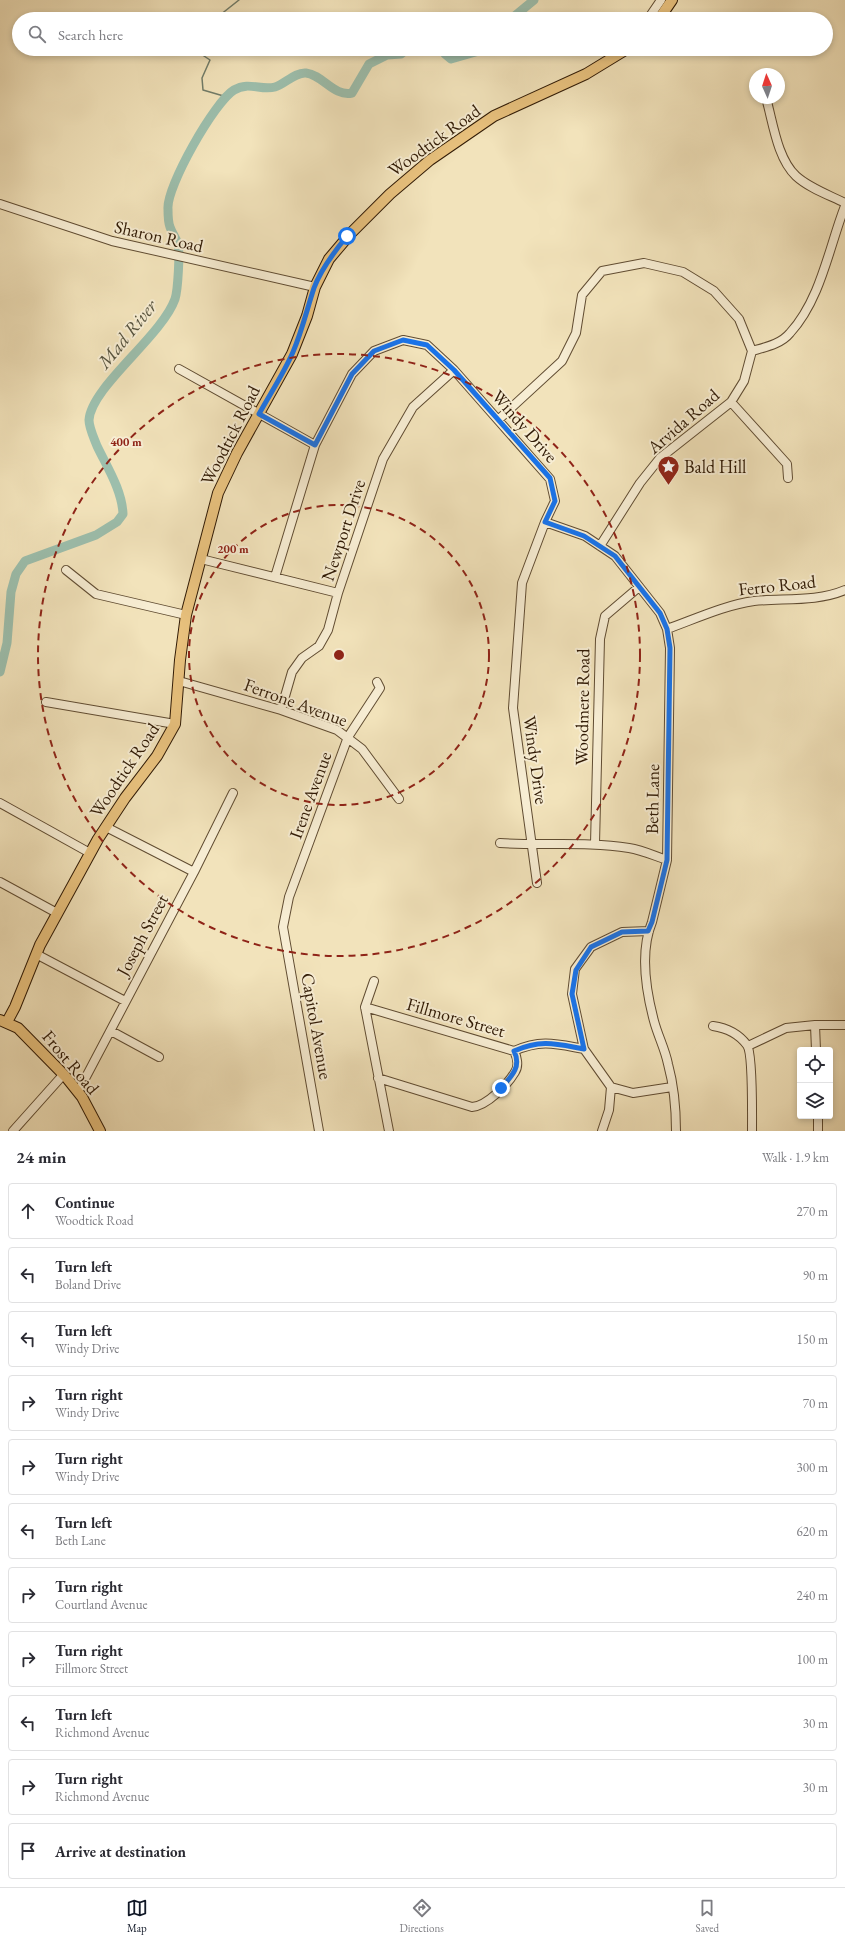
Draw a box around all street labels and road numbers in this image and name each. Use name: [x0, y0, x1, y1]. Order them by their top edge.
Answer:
street label: Woodtick Road: [383, 98, 485, 181]
street label: Sharon Road: [112, 215, 207, 258]
street label: Woodtick Road: [195, 381, 265, 489]
street label: Arvida Road: [641, 383, 725, 459]
street label: Windy Drive: [487, 385, 563, 467]
street label: Newport Drive: [316, 476, 370, 584]
street label: Ferro Road: [737, 569, 818, 601]
street label: Woodmere Road: [569, 647, 595, 766]
street label: Ferrone Avenue: [241, 673, 351, 731]
street label: Windy Drive: [518, 714, 554, 806]
street label: Woodtick Road: [84, 718, 164, 822]
street label: Irene Avenue: [284, 748, 336, 842]
street label: Beth Lane: [640, 764, 664, 834]
street label: Joseph Street: [110, 890, 173, 982]
street label: Capitol Avenue: [296, 971, 338, 1081]
street label: Fillmore Street: [404, 992, 508, 1042]
street label: Frost Road: [37, 1025, 105, 1100]

